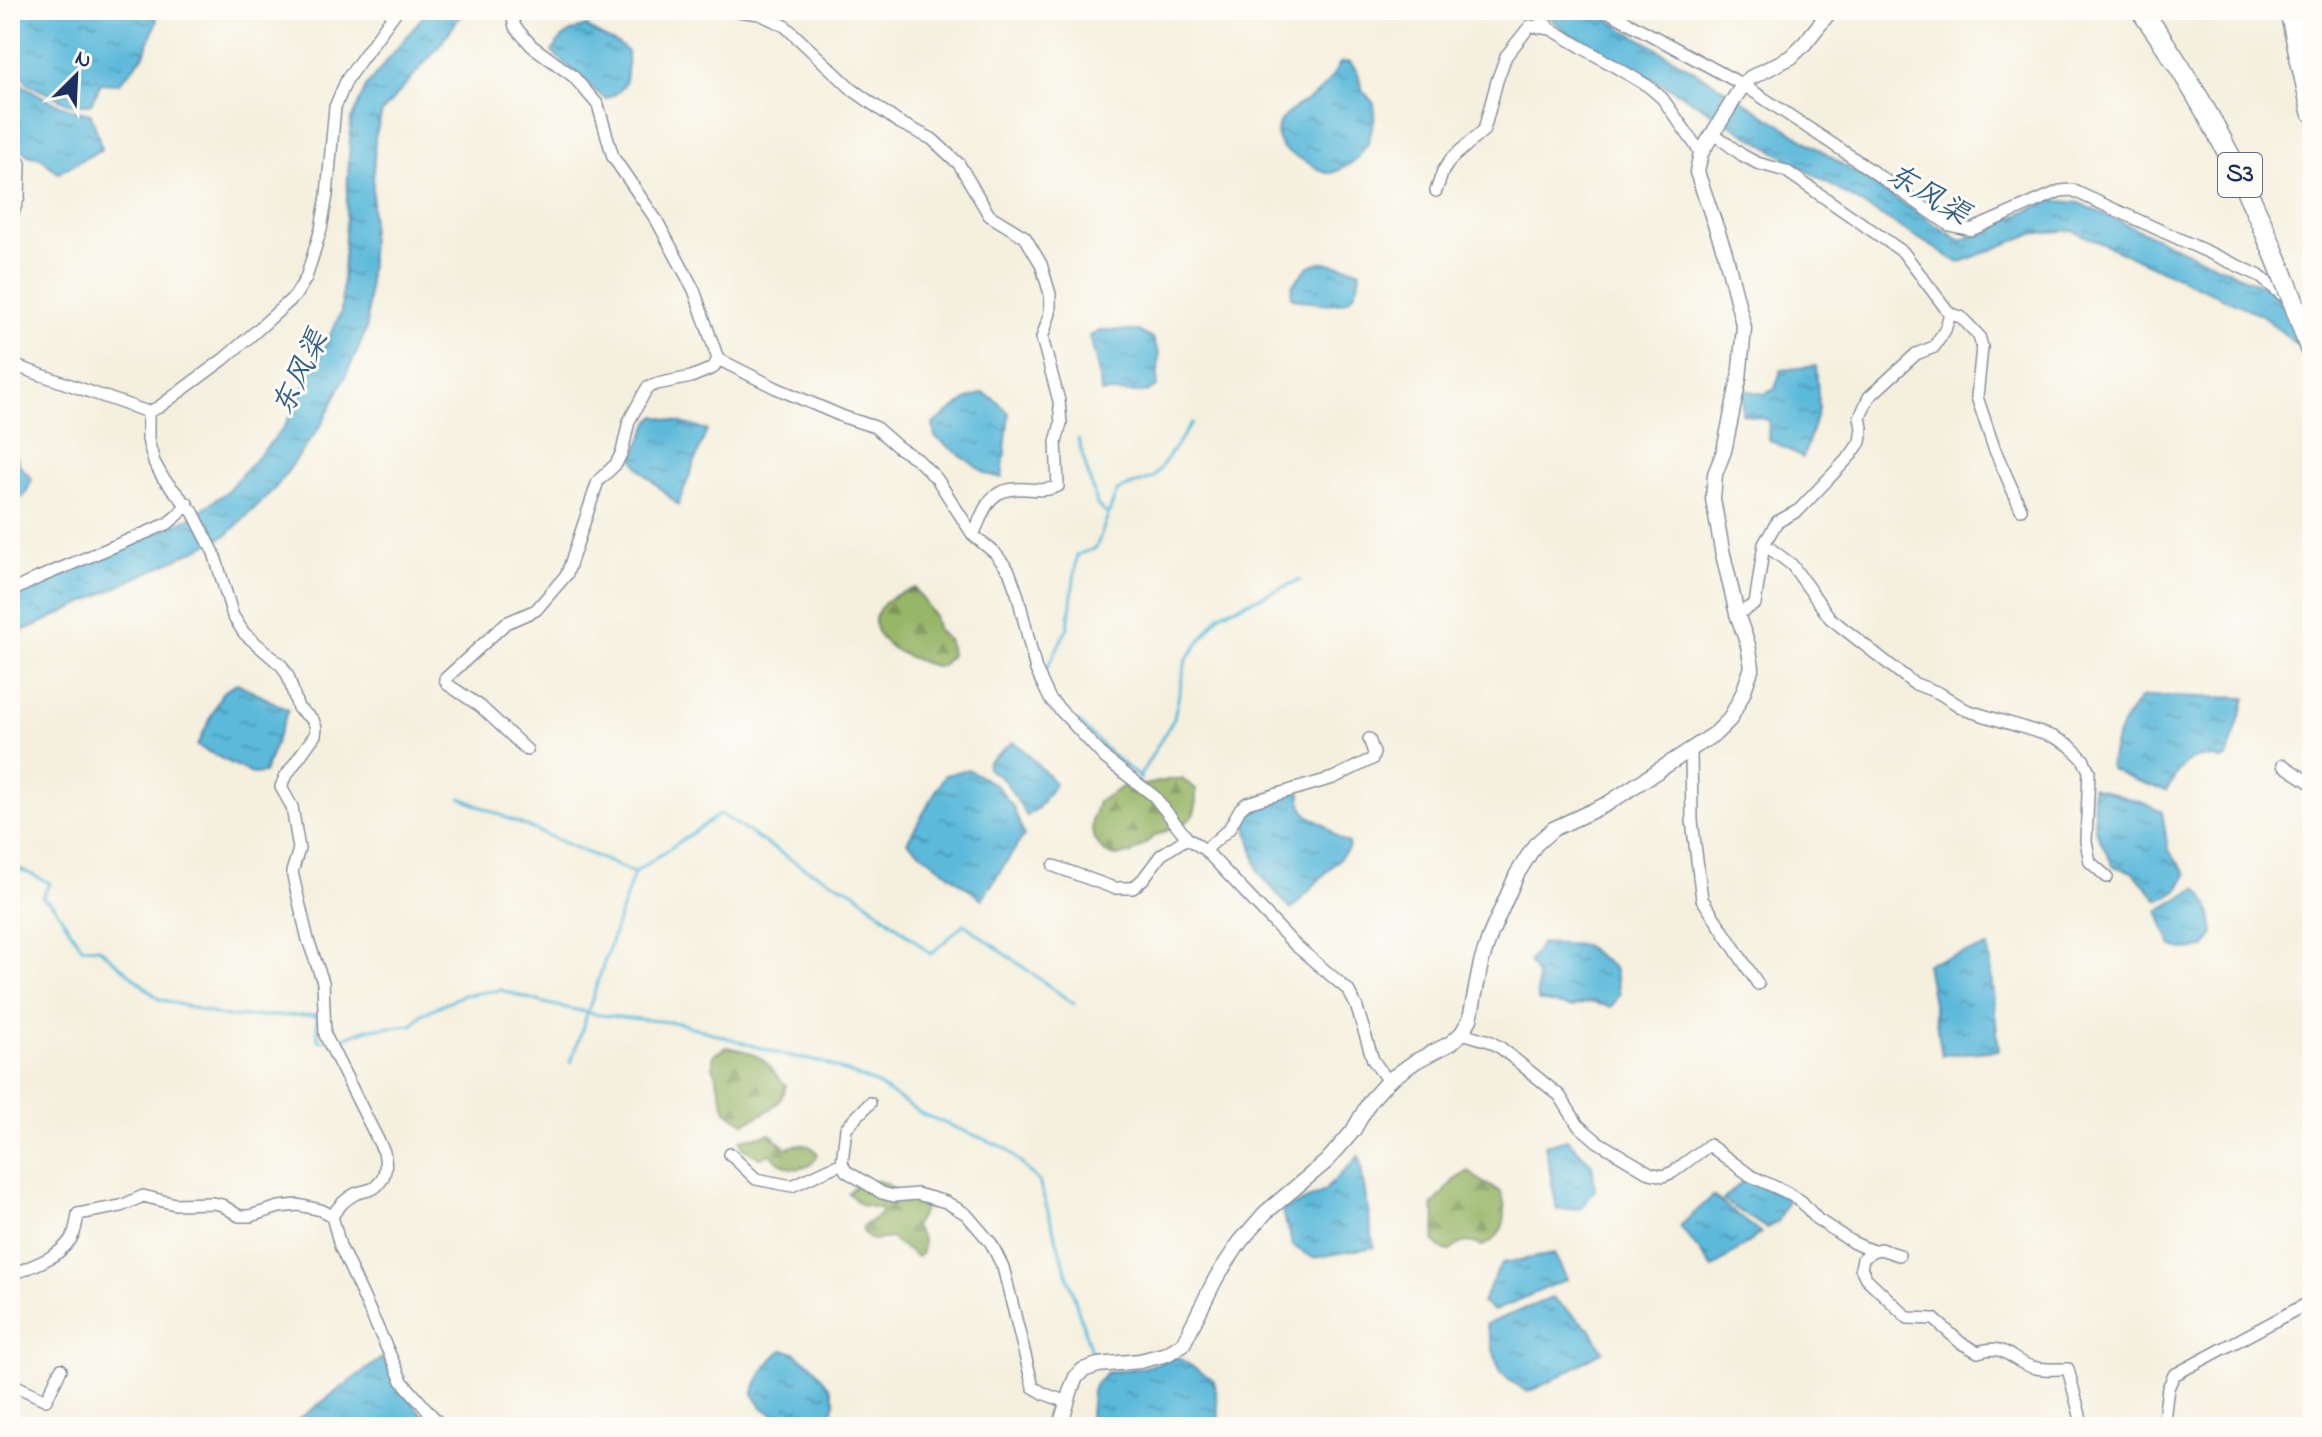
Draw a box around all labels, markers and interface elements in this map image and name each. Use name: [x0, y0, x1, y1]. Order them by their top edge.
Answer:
north arrow: [36, 36, 116, 116]
text: N: [70, 43, 96, 78]
road number: S3: [2218, 153, 2262, 197]
water label: 东风渠: [1877, 154, 1979, 240]
water label: 东风渠: [262, 321, 343, 424]

